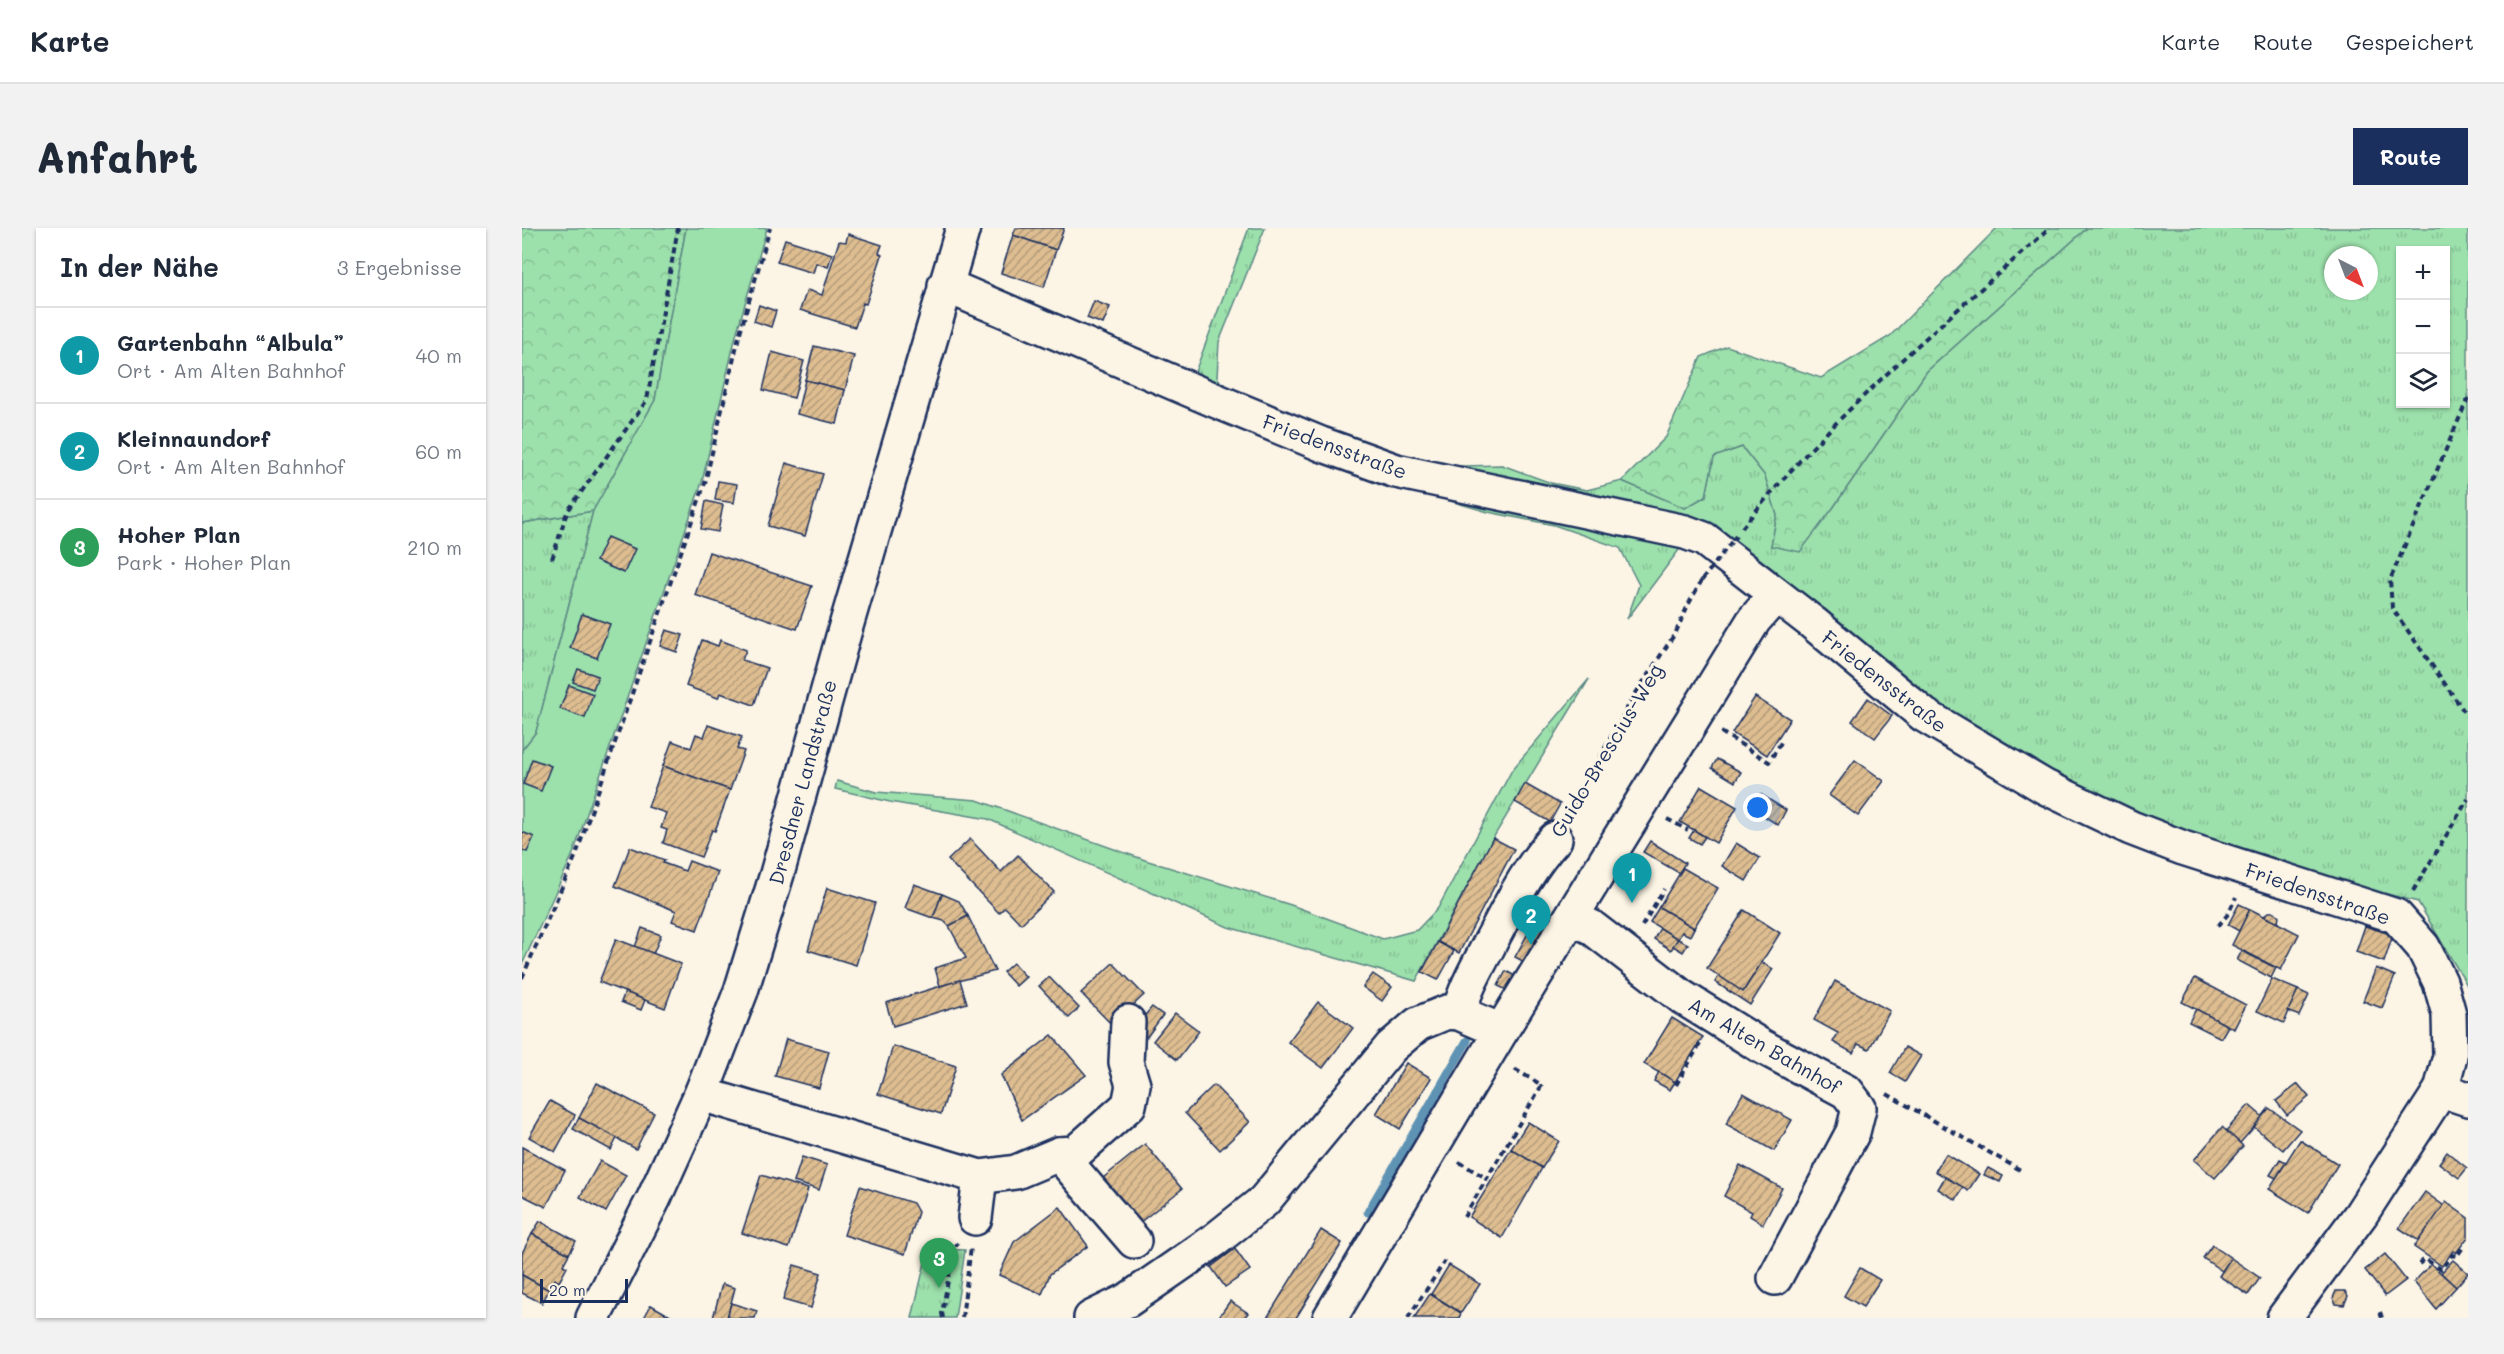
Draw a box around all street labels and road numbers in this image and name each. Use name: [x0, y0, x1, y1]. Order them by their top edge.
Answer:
street label: Friedensstraße: [1259, 408, 1411, 484]
street label: Friedensstraße: [1817, 624, 1953, 738]
street label: Guido-Brescius-Weg: [1544, 658, 1668, 842]
street label: Dresdner Landstraße: [762, 677, 842, 887]
street label: Friedensstraße: [2242, 856, 2394, 930]
street label: Am Alten Bahnhof: [1684, 991, 1847, 1100]

